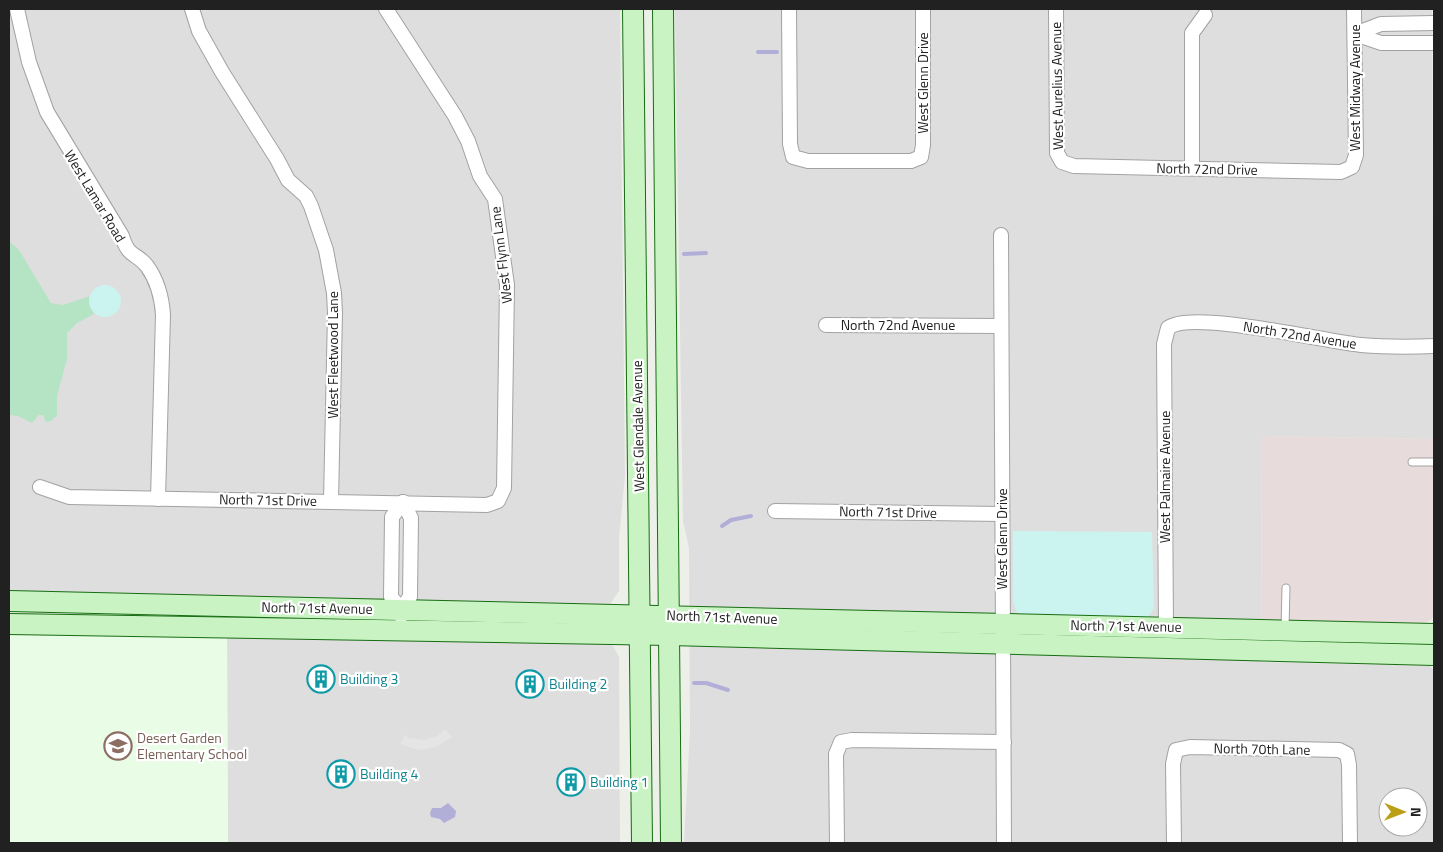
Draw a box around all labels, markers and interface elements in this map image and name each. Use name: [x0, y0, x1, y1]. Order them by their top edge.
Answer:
street label: West Aurelius Avenue: [1045, 22, 1068, 150]
street label: West Midway Avenue: [1344, 24, 1365, 152]
street label: West Glenn Drive: [912, 32, 933, 134]
street label: West Lamar Road: [60, 146, 131, 246]
street label: North 72nd Drive: [1156, 157, 1258, 180]
street label: West Flynn Lane: [484, 205, 517, 305]
street label: West Fleetwood Lane: [322, 291, 343, 419]
street label: North 72nd Avenue: [841, 314, 955, 335]
street label: North 72nd Avenue: [1242, 315, 1358, 354]
street label: West Glendale Avenue: [626, 360, 649, 492]
street label: West Palmaire Avenue: [1154, 411, 1175, 543]
street label: North 71st Drive: [219, 488, 317, 511]
street label: West Glenn Drive: [991, 488, 1012, 590]
street label: North 71st Drive: [839, 500, 937, 523]
street label: North 71st Avenue: [261, 596, 373, 619]
street label: North 71st Avenue: [666, 604, 778, 629]
street label: North 71st Avenue: [1070, 614, 1182, 637]
building icon: Building 3: [306, 664, 336, 694]
place label: Building 3: [340, 668, 398, 689]
building icon: Building 2: [515, 669, 545, 699]
place label: Building 2: [549, 673, 607, 694]
place label: Desert Garden Elementary School: [137, 727, 247, 764]
school or university icon: Desert Garden Elementary School: [103, 731, 133, 761]
street label: North 70th Lane: [1214, 737, 1311, 760]
building icon: Building 4: [326, 759, 356, 789]
place label: Building 4: [360, 763, 419, 784]
building icon: Building 1: [556, 767, 586, 797]
place label: Building 1: [590, 771, 648, 792]
north arrow: [1378, 787, 1428, 837]
text: N: [1406, 807, 1427, 817]

